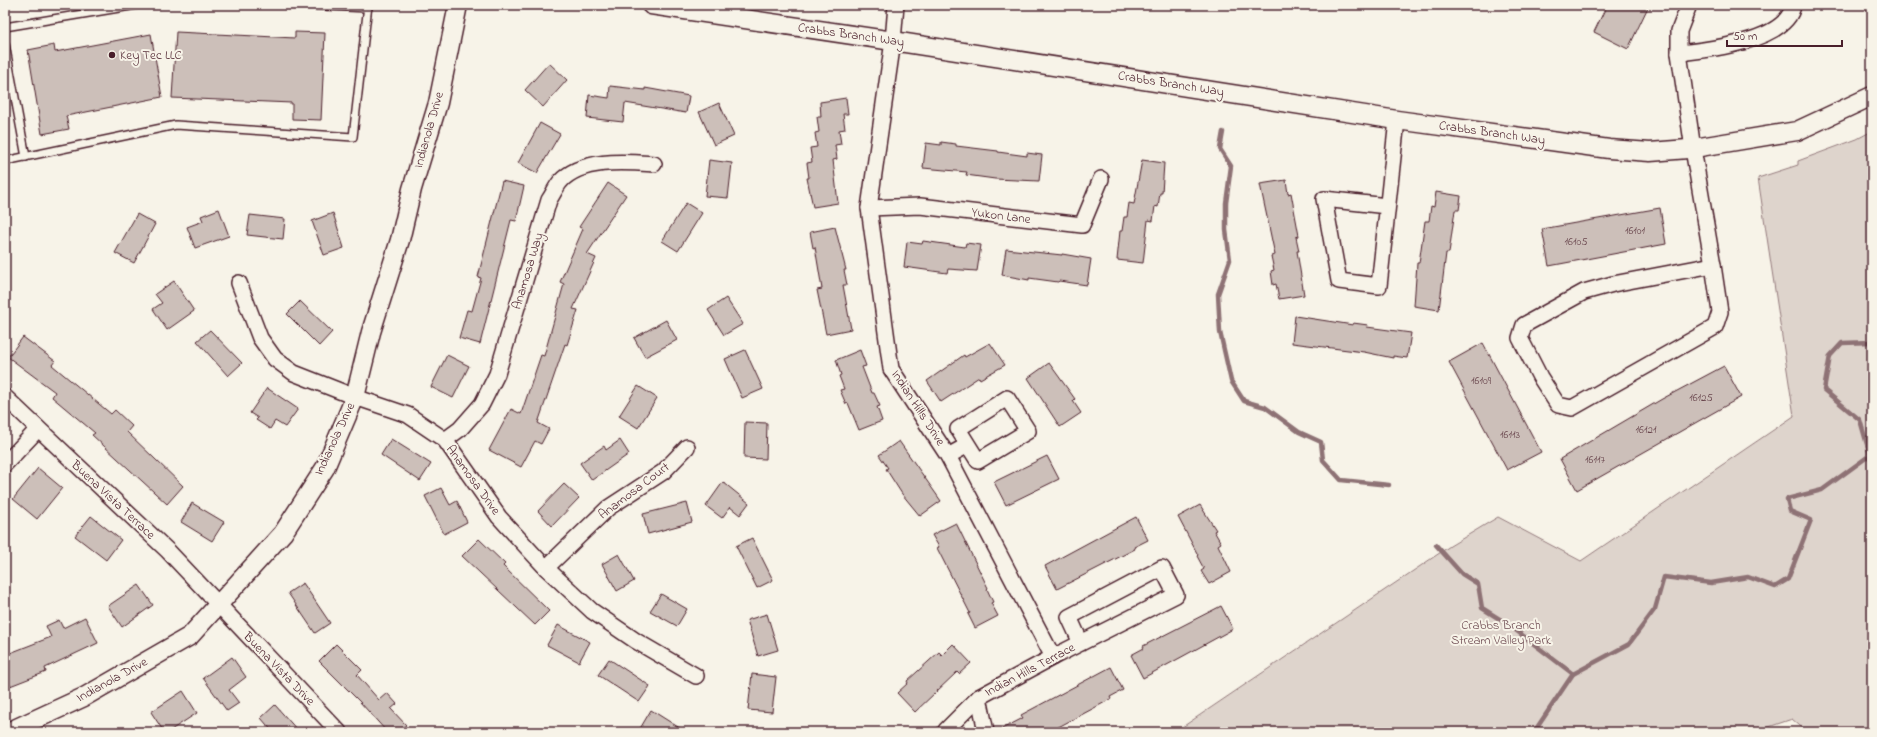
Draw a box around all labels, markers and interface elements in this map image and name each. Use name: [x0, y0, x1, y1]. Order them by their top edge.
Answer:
street label: Crabbs Branch Way: [796, 18, 905, 53]
scale bar: [1727, 22, 1842, 48]
text: 50 m: [1733, 28, 1757, 46]
place label: Key Tec LLC: [120, 46, 182, 66]
marker: Key Tec LLC: [107, 50, 117, 60]
street label: Crabbs Branch Way: [1116, 66, 1225, 103]
street label: Indianola Drive: [409, 89, 449, 170]
street label: Crabbs Branch Way: [1437, 116, 1546, 151]
street label: Yukon Lane: [970, 203, 1032, 229]
house number: 16101: [1625, 223, 1646, 239]
street label: Anamosa Way: [507, 230, 550, 312]
house number: 16105: [1565, 234, 1587, 250]
street label: Indian Hills Drive: [886, 366, 950, 450]
house number: 16109: [1471, 373, 1492, 389]
house number: 16125: [1689, 390, 1713, 406]
street label: Indianola Drive: [310, 399, 360, 479]
house number: 16121: [1636, 422, 1657, 438]
house number: 16113: [1500, 427, 1520, 443]
street label: Anamosa Drive: [441, 441, 505, 519]
house number: 16117: [1585, 452, 1605, 468]
street label: Buena Vista Terrace: [66, 455, 159, 544]
street label: Anamosa Court: [594, 457, 674, 524]
park label: Crabbs Branch Stream Valley Park: [1451, 616, 1551, 651]
street label: Buena Vista Drive: [238, 627, 319, 710]
street label: Indian Hills Terrace: [981, 638, 1079, 702]
street label: Indianola Drive: [73, 653, 151, 707]

